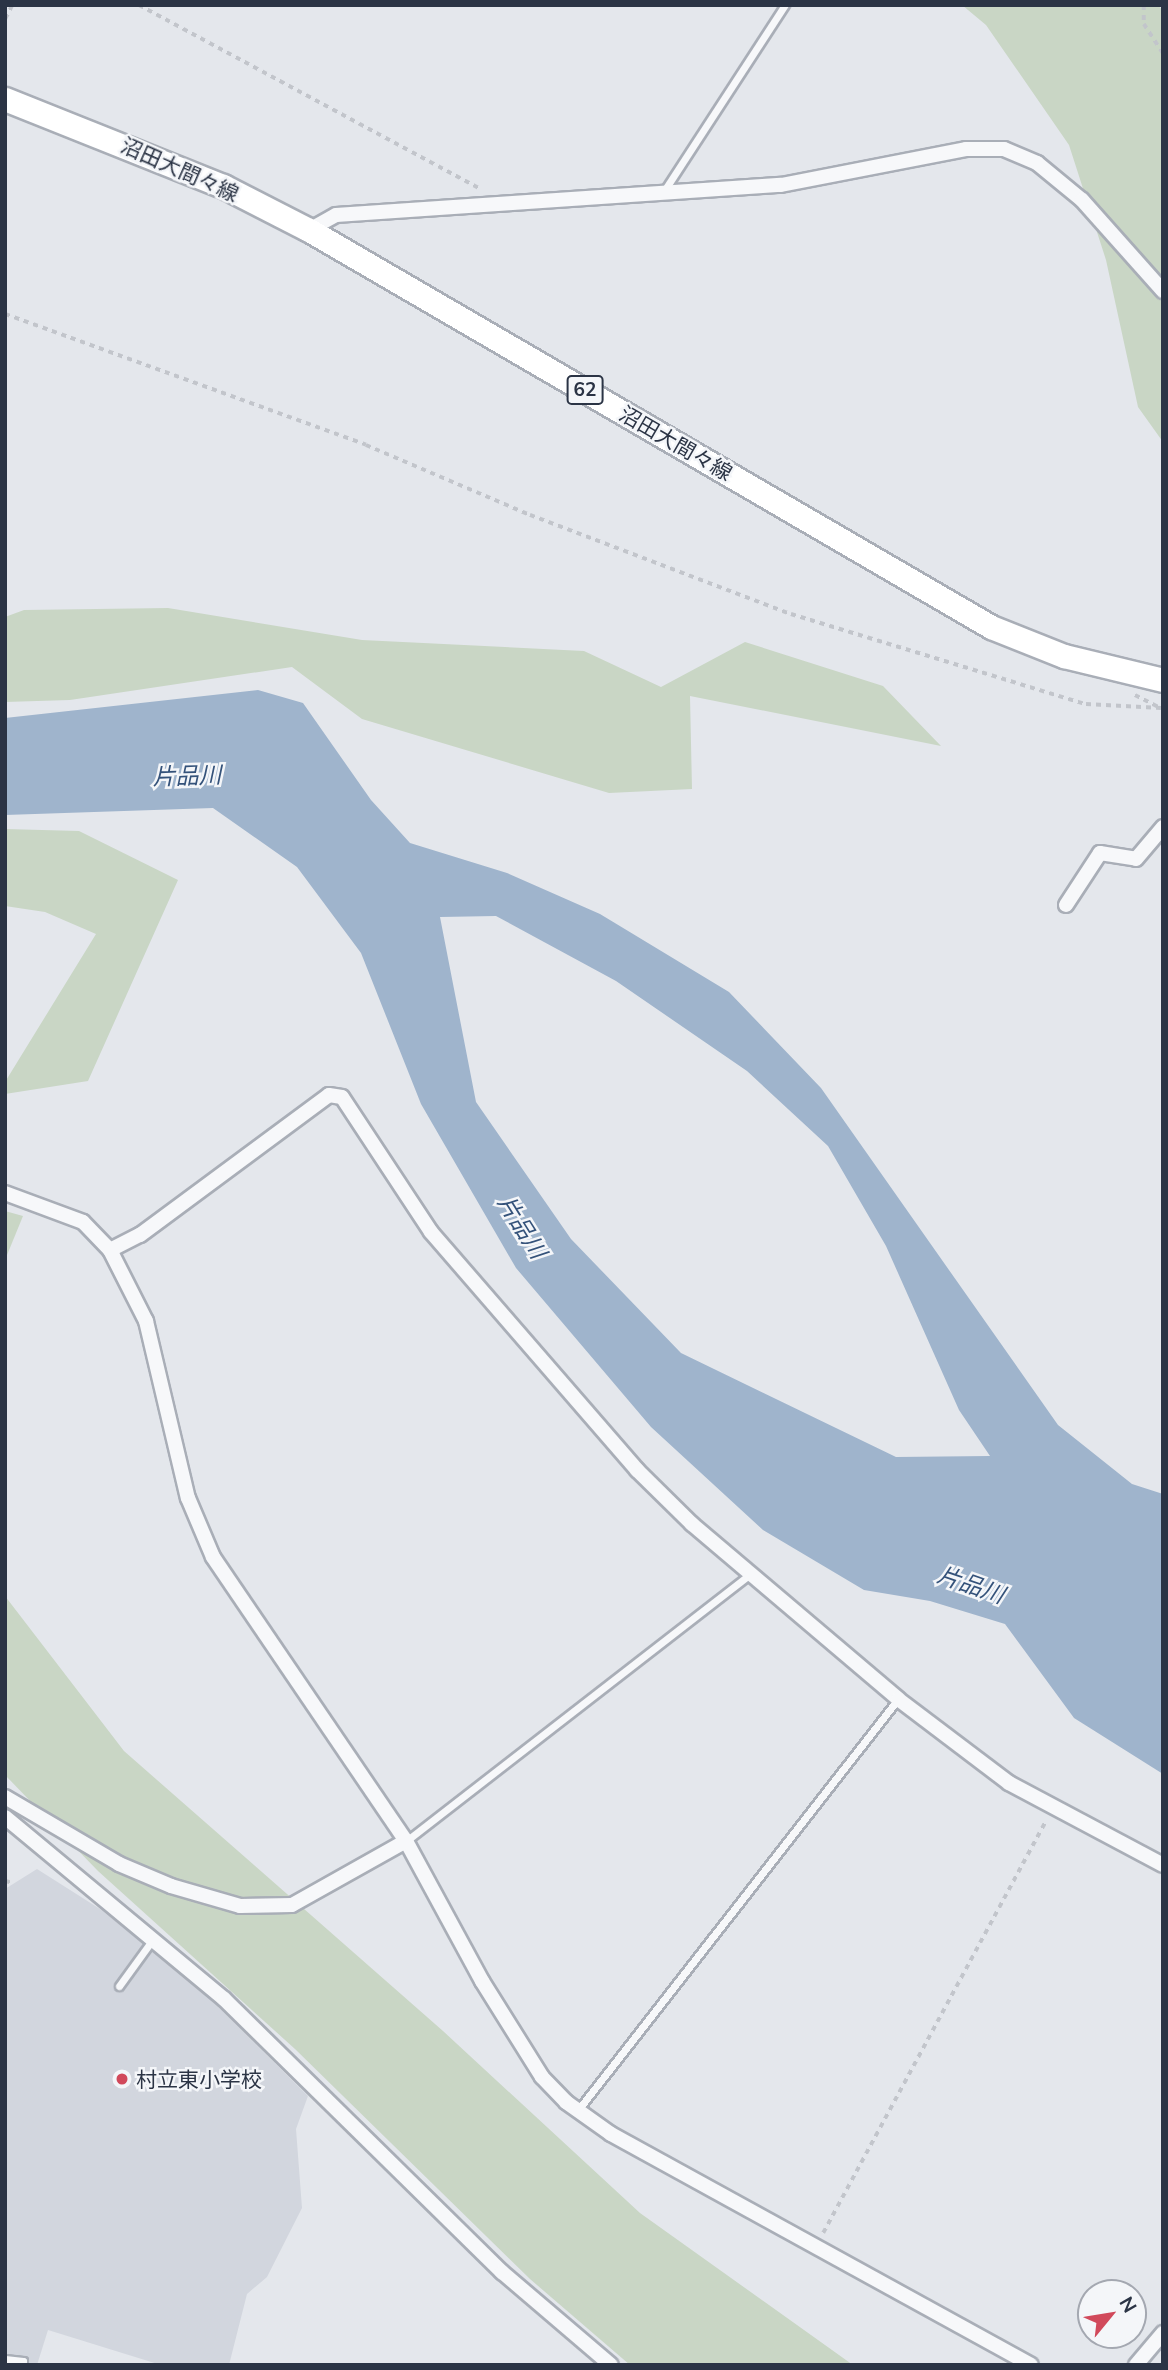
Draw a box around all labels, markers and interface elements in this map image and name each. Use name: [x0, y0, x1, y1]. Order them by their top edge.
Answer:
street label: 沼田大間々線: [117, 132, 243, 206]
road number: 62: [566, 374, 604, 406]
street label: 沼田大間々線: [615, 401, 737, 485]
water label: 片品川: [152, 761, 222, 791]
water label: 片品川: [492, 1190, 552, 1264]
water label: 片品川: [934, 1561, 1008, 1609]
place label: 村立東小学校: [136, 2066, 262, 2092]
marker: 村立東小学校: [114, 2071, 130, 2087]
north arrow: [1077, 2279, 1147, 2349]
text: N: [1114, 2292, 1142, 2317]

